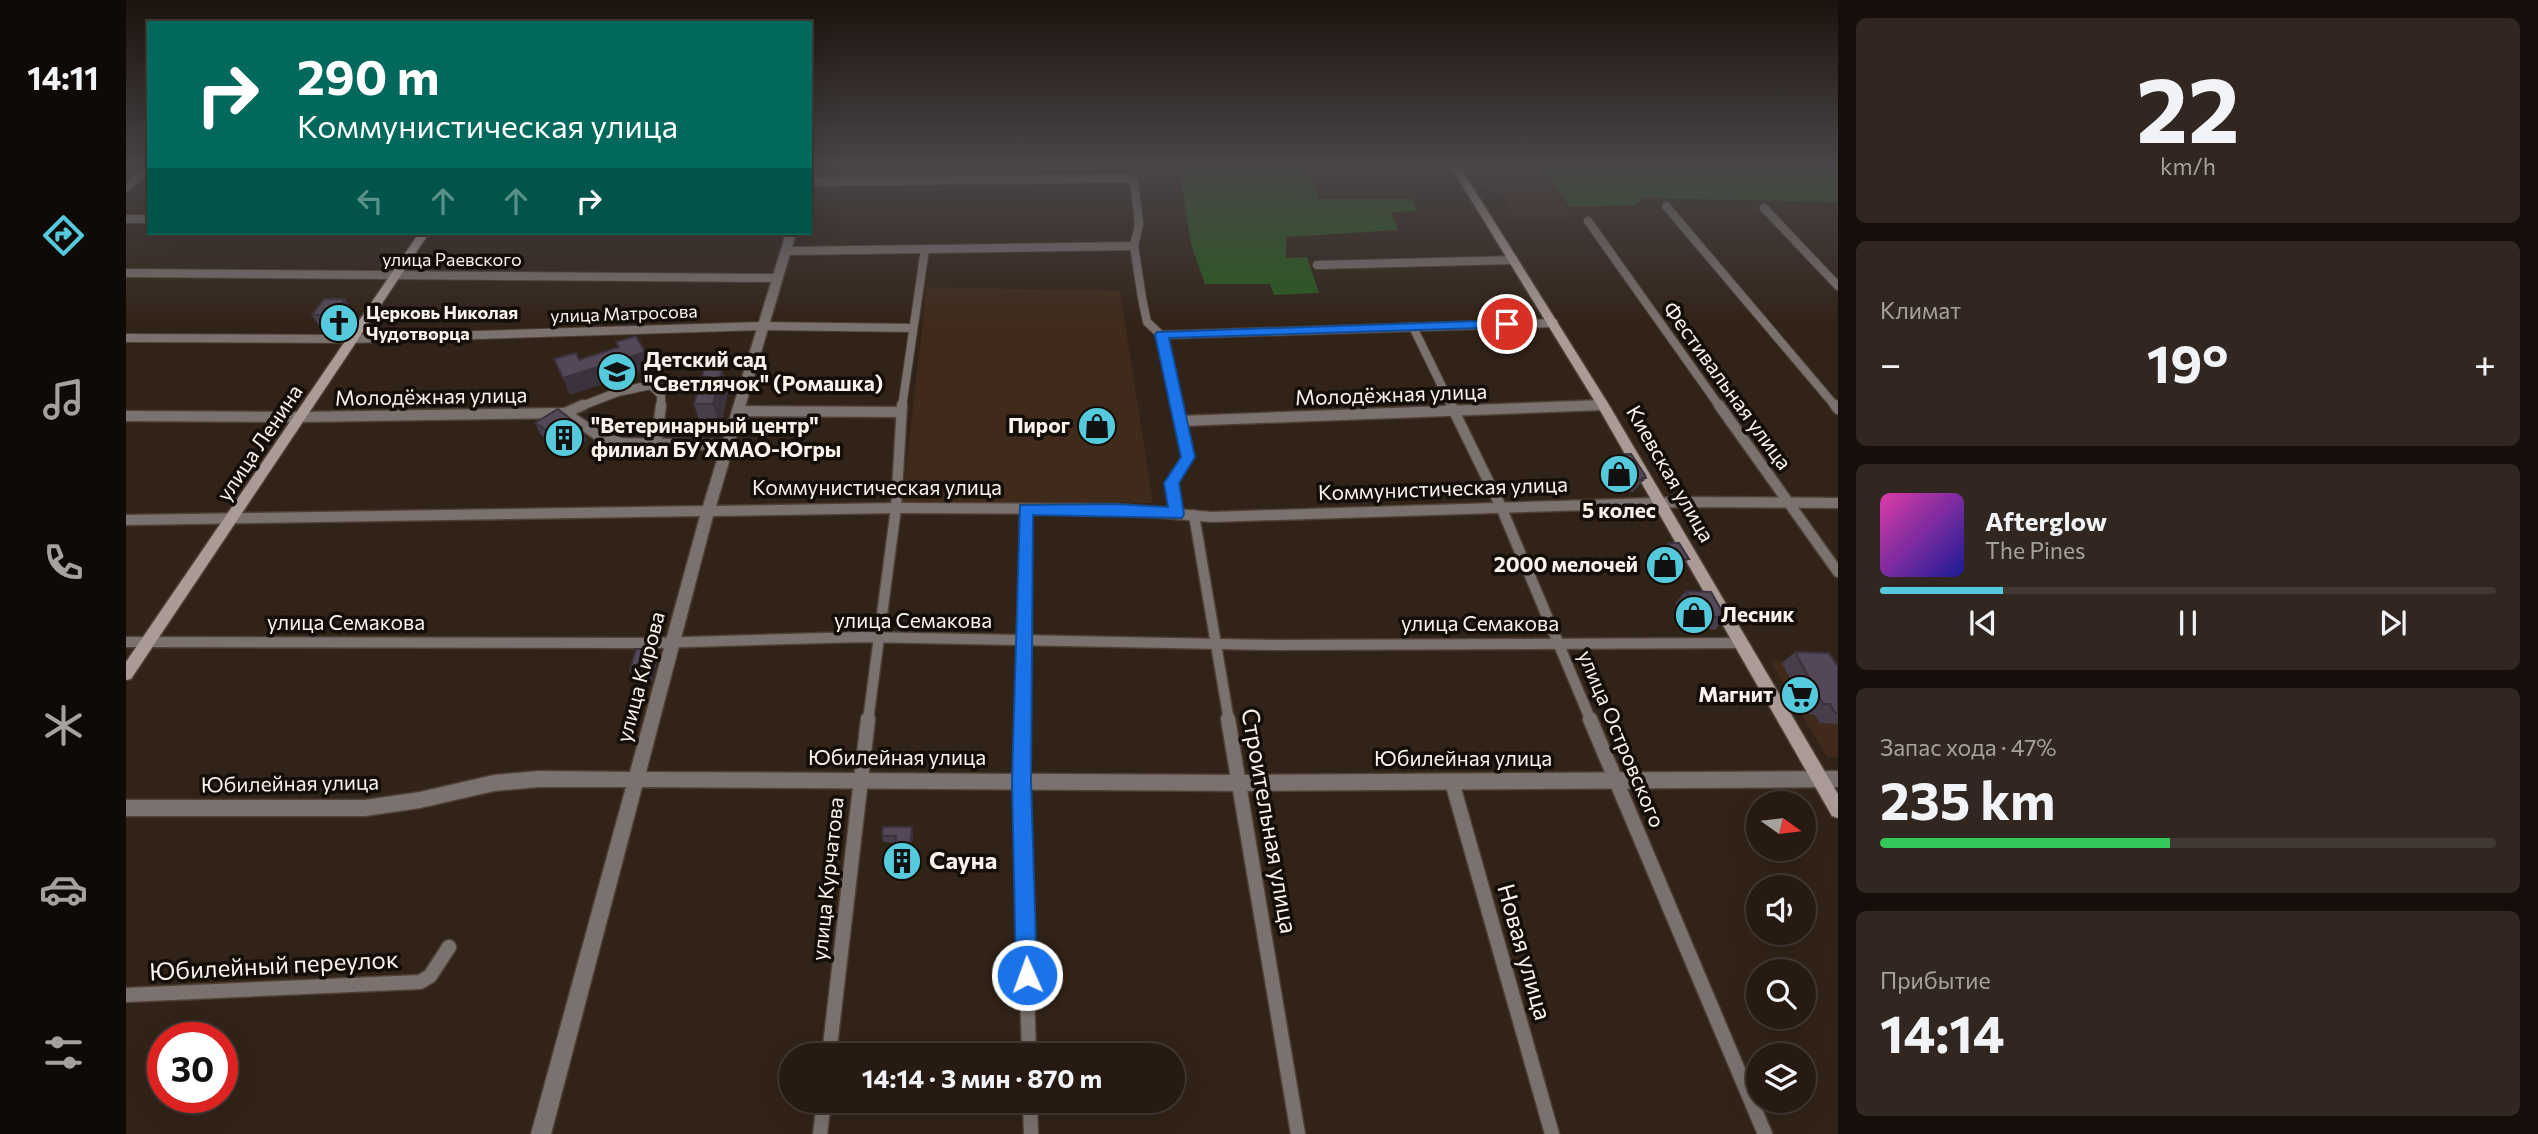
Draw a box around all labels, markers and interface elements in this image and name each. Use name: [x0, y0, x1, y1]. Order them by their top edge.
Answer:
text: 290 m: [297, 45, 439, 105]
icon: right: [182, 49, 273, 140]
text: 22: [2136, 50, 2240, 162]
text: 14:11: [27, 57, 99, 97]
text: Коммунистическая улица: [297, 105, 678, 145]
text: km/h: [2160, 152, 2216, 180]
icon: left: [351, 182, 389, 220]
icon: ahead: [424, 182, 462, 220]
icon: ahead: [497, 182, 535, 220]
icon: right: [570, 182, 608, 220]
icon: directions: [39, 211, 88, 260]
street label: улица Раевского: [382, 248, 522, 270]
pin: [1477, 294, 1537, 354]
street label: Фестивальная улица: [1659, 296, 1798, 474]
text: Климат: [1880, 296, 1961, 324]
street label: улица Матросова: [550, 299, 698, 327]
place label: Церковь Николая Чудотворца: [366, 301, 518, 344]
church icon: Церковь Николая Чудотворца: [318, 302, 360, 344]
icon: arrive: [1488, 305, 1526, 343]
text: 19°: [2147, 330, 2228, 394]
text: −: [1880, 339, 1902, 386]
text: +: [2474, 339, 2496, 386]
place label: Детский сад "Светлячок" (Ромашка): [644, 346, 883, 395]
school or university icon: Детский сад "Светлячок" (Ромашка): [596, 351, 638, 393]
icon: music: [39, 375, 88, 424]
street label: Молодёжная улица: [1294, 378, 1487, 409]
street label: улица Ленина: [211, 379, 307, 505]
street label: Молодёжная улица: [335, 381, 527, 410]
street label: Киевская улица: [1622, 401, 1720, 546]
shop icon: Пирог: [1076, 405, 1118, 447]
place label: "Ветеринарный центр" филиал БУ ХМАО-Югры: [591, 412, 841, 461]
place label: Пирог: [1008, 412, 1070, 437]
building icon: "Ветеринарный центр" филиал БУ ХМАО-Югры: [543, 417, 585, 459]
shop icon: 5 колес: [1598, 453, 1640, 495]
street label: Коммунистическая улица: [1318, 471, 1568, 504]
street label: Коммунистическая улица: [752, 474, 1002, 499]
place label: 5 колес: [1582, 497, 1656, 522]
text: Afterglow: [1985, 505, 2107, 536]
text: The Pines: [1985, 536, 2086, 564]
icon: phone: [39, 538, 88, 587]
shop icon: 2000 мелочей: [1644, 544, 1686, 586]
place label: 2000 мелочей: [1494, 551, 1638, 576]
shop icon: Лесник: [1673, 594, 1715, 636]
place label: Лесник: [1721, 601, 1795, 626]
icon: previous: [1964, 604, 2002, 642]
icon: pause: [2169, 604, 2207, 642]
icon: next: [2374, 604, 2412, 642]
street label: улица Семакова: [834, 607, 992, 632]
street label: улица Кирова: [610, 608, 669, 745]
street label: улица Семакова: [267, 609, 425, 634]
street label: улица Семакова: [1401, 610, 1559, 635]
street label: улица Островского: [1574, 646, 1671, 831]
supermarket icon: Магнит: [1779, 674, 1821, 716]
place label: Магнит: [1698, 681, 1773, 706]
icon: climate: [39, 701, 88, 750]
street label: Строительная улица: [1236, 706, 1305, 936]
text: Запас хода · 47%: [1880, 733, 2057, 761]
street label: Юбилейная улица: [808, 744, 986, 769]
street label: Юбилейная улица: [1374, 745, 1552, 770]
text: 235 km: [1880, 767, 2055, 831]
street label: Юбилейная улица: [201, 768, 379, 797]
north arrow: [1746, 791, 1816, 861]
map controls: [1746, 791, 1816, 1113]
street label: улица Курчатова: [805, 796, 848, 962]
building icon: Сауна: [881, 840, 923, 882]
place label: Сауна: [929, 845, 997, 874]
icon: car: [39, 865, 88, 914]
button: sound: [1746, 875, 1816, 945]
street label: Новая улица: [1492, 880, 1559, 1023]
position arrow: [990, 938, 1064, 1012]
street label: Юбилейный переулок: [149, 943, 399, 986]
button: search: [1746, 959, 1816, 1029]
text: Прибытие: [1880, 966, 1991, 994]
text: 14:14: [1880, 1000, 2005, 1064]
speed limit sign: 30: [147, 1022, 238, 1113]
icon: filters: [39, 1028, 88, 1077]
button: layers: [1746, 1043, 1816, 1113]
text: 14:14 · 3 мин · 870 m: [862, 1062, 1102, 1093]

